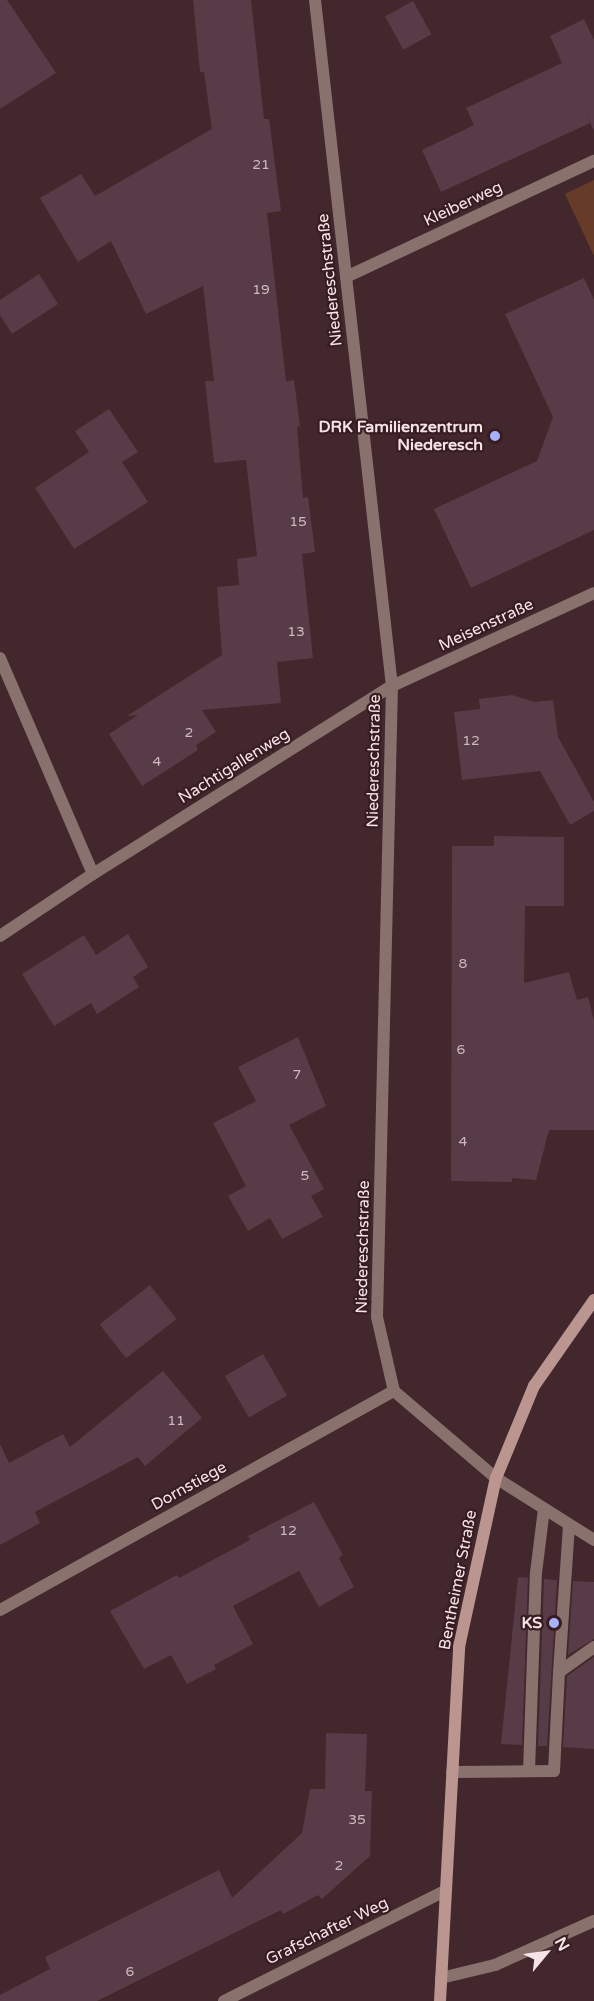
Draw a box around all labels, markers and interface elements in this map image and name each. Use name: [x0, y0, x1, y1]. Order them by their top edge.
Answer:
house number: 21: [252, 157, 270, 173]
street label: Kleiberweg: [421, 177, 505, 231]
street label: Niedereschstraße: [313, 213, 347, 347]
house number: 19: [252, 282, 270, 298]
place label: DRK Familienzentrum Niederesch: [319, 417, 483, 455]
marker: DRK Familienzentrum Niederesch: [488, 429, 502, 443]
house number: 15: [289, 514, 307, 530]
street label: Meisenstraße: [436, 595, 536, 655]
house number: 13: [287, 624, 305, 640]
street label: Niedereschstraße: [363, 694, 385, 828]
street label: Nachtigallenweg: [175, 724, 293, 808]
house number: 2: [185, 725, 193, 741]
house number: 12: [462, 733, 480, 749]
house number: 4: [153, 754, 161, 770]
house number: 8: [459, 956, 467, 972]
house number: 6: [457, 1042, 465, 1058]
house number: 7: [293, 1067, 301, 1083]
house number: 4: [459, 1134, 467, 1150]
house number: 5: [301, 1168, 309, 1184]
street label: Niedereschstraße: [352, 1180, 374, 1314]
house number: 11: [167, 1413, 185, 1429]
street label: Dornstiege: [148, 1457, 230, 1515]
street label: Bentheimer Straße: [435, 1508, 481, 1652]
house number: 12: [279, 1523, 297, 1539]
place label: KS: [521, 1613, 542, 1633]
marker: KS: [547, 1616, 561, 1630]
house number: 35: [348, 1812, 366, 1828]
house number: 2: [335, 1858, 343, 1874]
street label: Grafschafter Weg: [263, 1893, 391, 1969]
north arrow: [516, 1923, 576, 1983]
text: N: [550, 1934, 574, 1955]
house number: 6: [126, 1964, 134, 1980]

